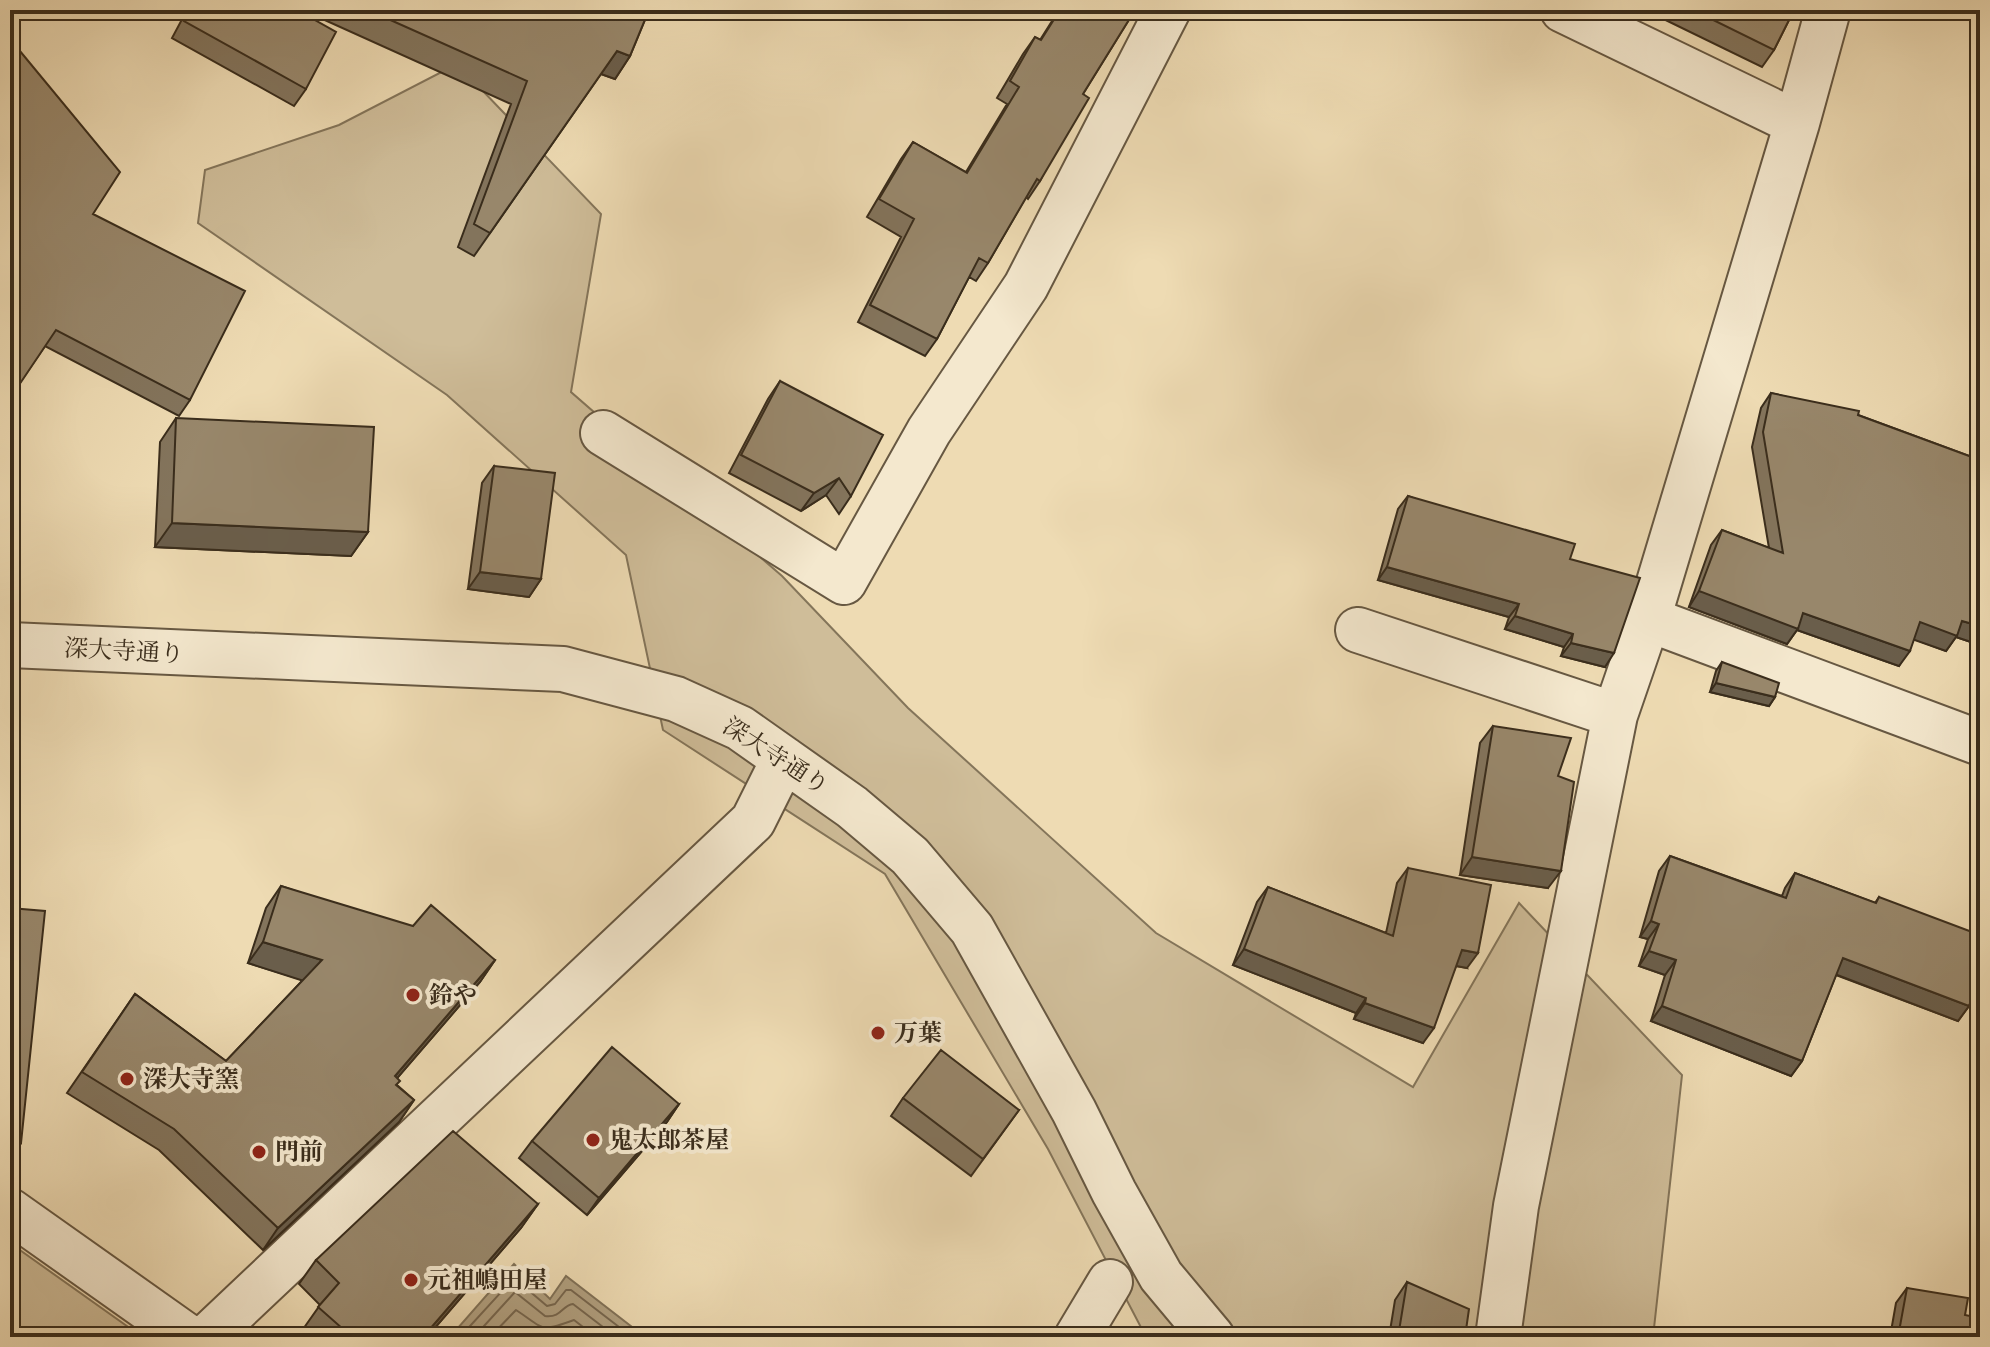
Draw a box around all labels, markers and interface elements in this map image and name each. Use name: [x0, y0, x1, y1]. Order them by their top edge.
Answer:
street label: 深大寺通り: [63, 632, 185, 670]
street label: 深大寺通り: [717, 710, 835, 802]
place label: 鈴や: [429, 979, 477, 1011]
marker: 鈴や: [404, 986, 422, 1004]
place label: 万葉: [894, 1017, 942, 1049]
marker: 万葉: [869, 1024, 887, 1042]
place label: 深大寺窯: [143, 1063, 239, 1095]
marker: 深大寺窯: [118, 1070, 136, 1088]
place label: 鬼太郎茶屋: [609, 1124, 729, 1156]
marker: 鬼太郎茶屋: [584, 1131, 602, 1149]
place label: 門前: [275, 1136, 323, 1168]
marker: 門前: [250, 1143, 268, 1161]
place label: 元祖嶋田屋: [427, 1264, 547, 1296]
marker: 元祖嶋田屋: [402, 1271, 420, 1289]

